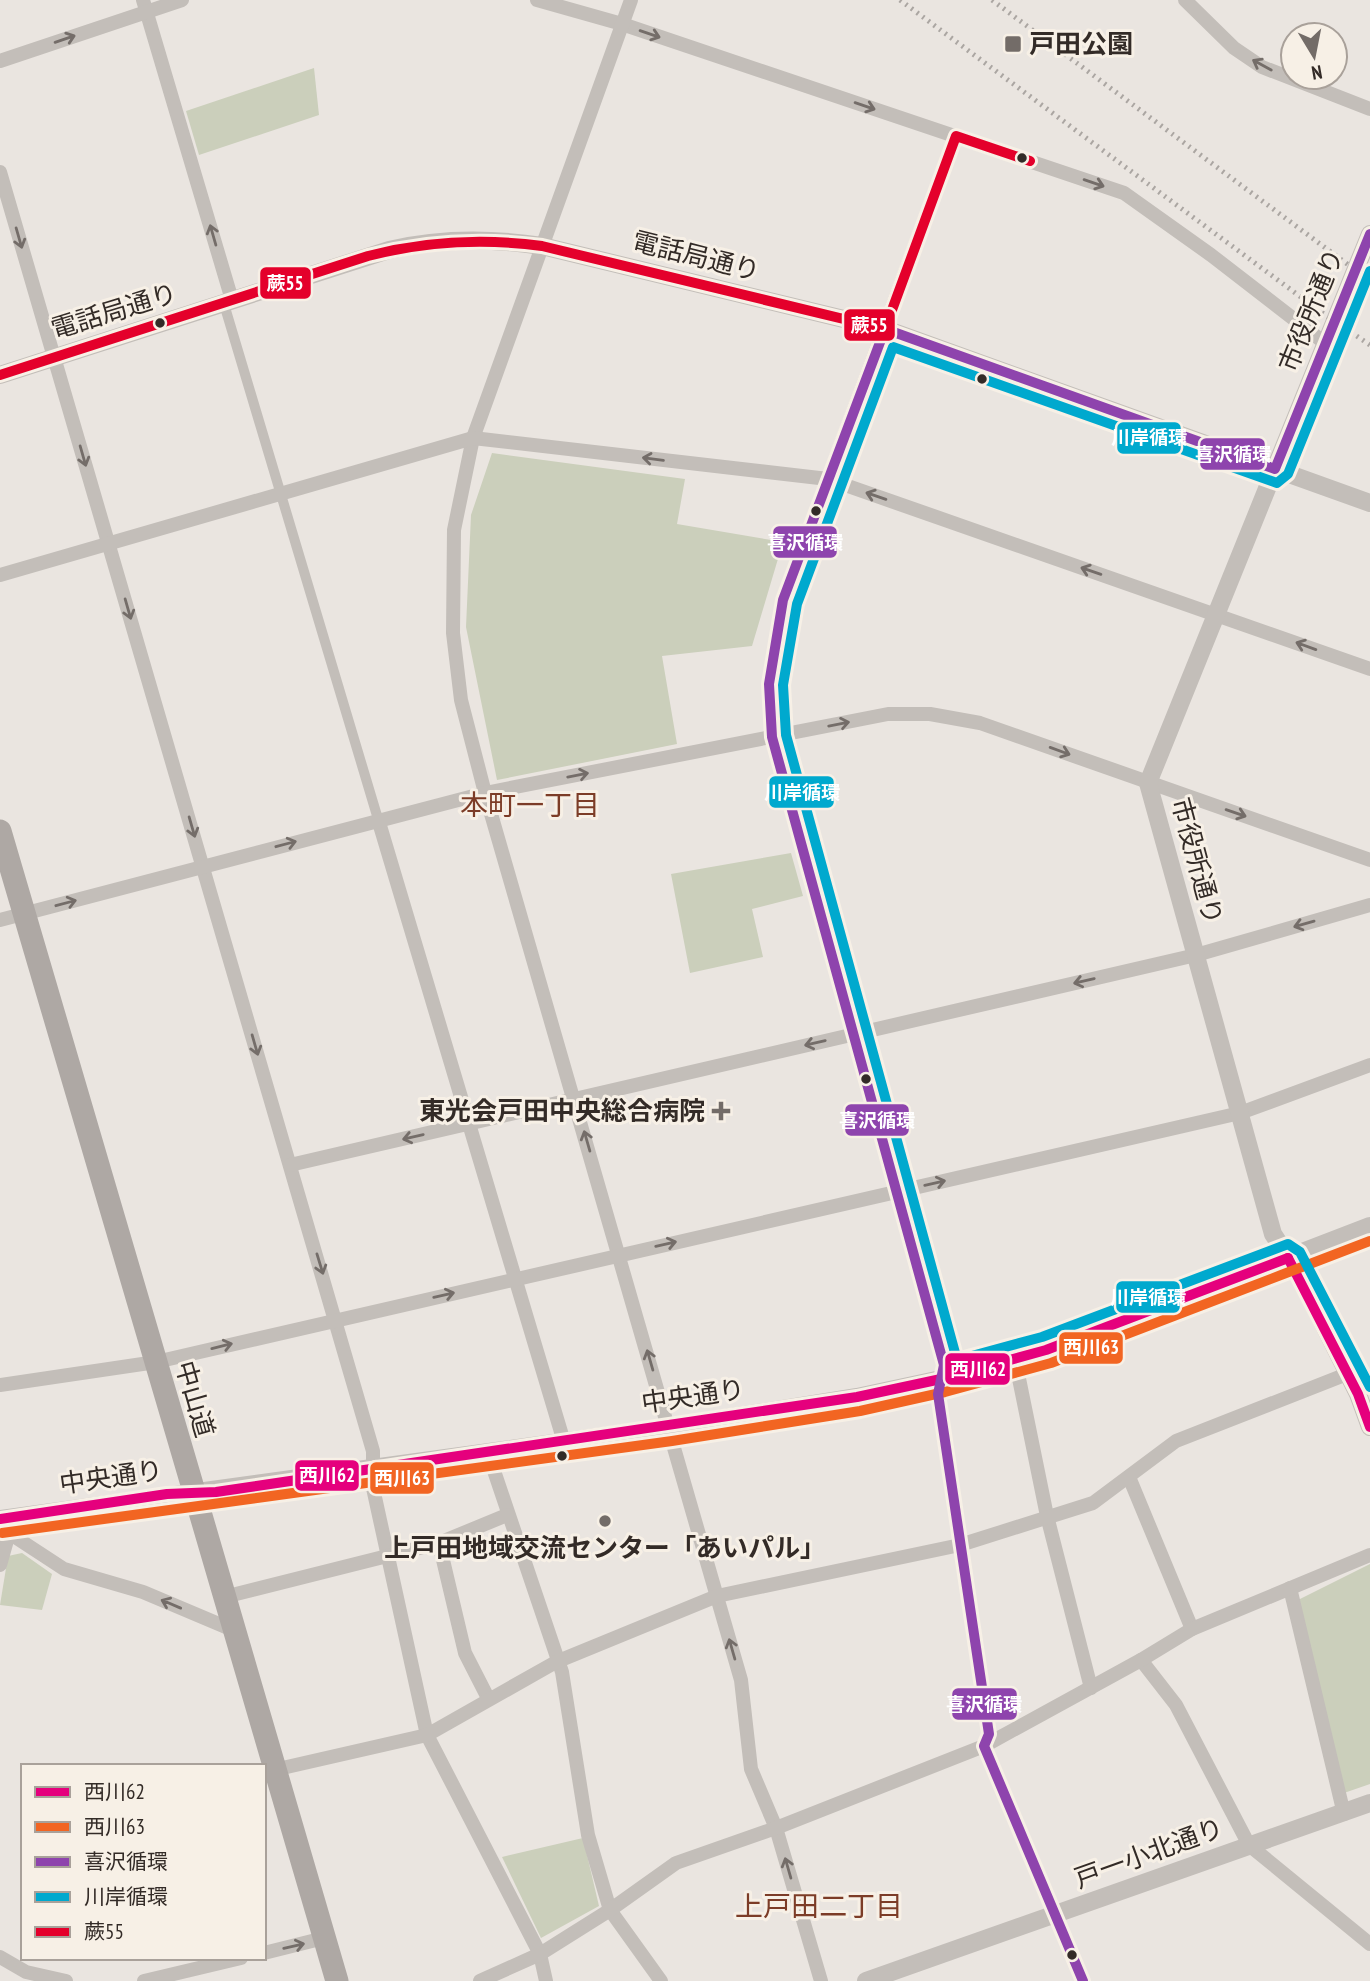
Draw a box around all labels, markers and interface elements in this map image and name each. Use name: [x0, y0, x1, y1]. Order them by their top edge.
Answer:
north arrow: [1279, 21, 1349, 91]
place label: 戸田公園: [1029, 27, 1133, 60]
one-way arrow: [638, 29, 660, 41]
one-way arrow: [53, 32, 75, 44]
marker: 戸田公園: [1003, 34, 1023, 54]
one-way arrow: [1252, 58, 1272, 72]
text: N: [1310, 60, 1324, 85]
one-way arrow: [854, 101, 876, 113]
unlabelled marker: [1015, 151, 1029, 165]
one-way arrow: [1083, 177, 1105, 190]
one-way arrow: [205, 224, 218, 246]
street label: 電話局通り: [629, 224, 763, 287]
one-way arrow: [14, 227, 27, 249]
street label: 市役所通り: [1271, 243, 1350, 376]
line badge: 蕨55: [259, 266, 312, 300]
text: 蕨55: [266, 271, 304, 295]
street label: 電話局通り: [47, 276, 181, 345]
line badge: 蕨55: [843, 308, 896, 342]
text: 蕨55: [850, 313, 888, 337]
unlabelled marker: [153, 316, 167, 330]
unlabelled marker: [975, 372, 989, 386]
line badge: 川岸循環: [1116, 421, 1182, 455]
text: 川岸循環: [1111, 425, 1187, 449]
line badge: 喜沢循環: [1199, 437, 1266, 471]
text: 喜沢循環: [1195, 442, 1271, 466]
one-way arrow: [78, 445, 91, 467]
one-way arrow: [642, 452, 665, 465]
one-way arrow: [866, 489, 888, 501]
unlabelled marker: [809, 504, 823, 518]
line badge: 喜沢循環: [772, 525, 838, 559]
text: 喜沢循環: [767, 530, 843, 554]
one-way arrow: [1081, 564, 1103, 576]
one-way arrow: [122, 597, 135, 619]
one-way arrow: [1295, 639, 1317, 651]
one-way arrow: [827, 717, 850, 730]
one-way arrow: [1048, 746, 1070, 758]
one-way arrow: [567, 767, 589, 781]
line badge: 川岸循環: [768, 775, 835, 809]
text: 川岸循環: [764, 780, 840, 804]
district label: 本町一丁目: [460, 786, 600, 823]
street label: 市役所通り: [1165, 794, 1230, 928]
one-way arrow: [1224, 808, 1246, 820]
one-way arrow: [186, 816, 199, 838]
one-way arrow: [275, 837, 297, 850]
one-way arrow: [54, 896, 77, 909]
one-way arrow: [1294, 918, 1316, 931]
one-way arrow: [1073, 975, 1096, 988]
one-way arrow: [250, 1034, 263, 1056]
one-way arrow: [804, 1037, 827, 1050]
unlabelled marker: [859, 1072, 873, 1086]
place label: 東光会戸田中央総合病院: [419, 1094, 705, 1127]
marker: 東光会戸田中央総合病院: [711, 1101, 731, 1121]
line badge: 喜沢循環: [844, 1103, 910, 1137]
text: 喜沢循環: [839, 1108, 915, 1132]
one-way arrow: [402, 1131, 425, 1144]
one-way arrow: [579, 1131, 592, 1153]
one-way arrow: [923, 1176, 946, 1189]
one-way arrow: [654, 1237, 677, 1250]
one-way arrow: [314, 1252, 327, 1274]
line badge: 川岸循環: [1115, 1280, 1181, 1314]
text: 川岸循環: [1110, 1285, 1186, 1309]
one-way arrow: [432, 1287, 455, 1301]
line badge: 西川63: [1058, 1331, 1124, 1365]
text: 西川63: [1063, 1335, 1119, 1359]
one-way arrow: [210, 1339, 233, 1353]
one-way arrow: [643, 1349, 656, 1371]
line badge: 西川62: [944, 1352, 1011, 1386]
street label: 中山道: [169, 1357, 222, 1441]
text: 西川62: [950, 1357, 1006, 1381]
street label: 中央通り: [639, 1372, 747, 1419]
unlabelled marker: [555, 1449, 569, 1463]
street label: 中央通り: [57, 1453, 165, 1500]
line badge: 西川62: [294, 1459, 360, 1492]
line badge: 西川63: [369, 1461, 435, 1495]
text: 西川62: [299, 1463, 355, 1487]
text: 西川63: [374, 1466, 430, 1490]
marker: 上戸田地域交流センター「あいパル」: [597, 1513, 613, 1529]
place label: 上戸田地域交流センター「あいパル」: [384, 1531, 826, 1564]
one-way arrow: [160, 1597, 182, 1610]
one-way arrow: [725, 1639, 738, 1661]
line badge: 喜沢循環: [951, 1687, 1018, 1721]
text: 喜沢循環: [946, 1692, 1022, 1716]
legend: [21, 1764, 266, 1960]
text: 西川62: [84, 1778, 145, 1805]
street label: 戸一小北通り: [1070, 1810, 1228, 1895]
text: 西川63: [84, 1813, 145, 1840]
text: 喜沢循環: [84, 1848, 168, 1875]
one-way arrow: [781, 1858, 794, 1880]
text: 川岸循環: [84, 1883, 168, 1910]
district label: 上戸田二丁目: [735, 1887, 903, 1924]
text: 蕨55: [84, 1918, 124, 1945]
one-way arrow: [282, 1938, 305, 1952]
unlabelled marker: [1065, 1948, 1079, 1962]

